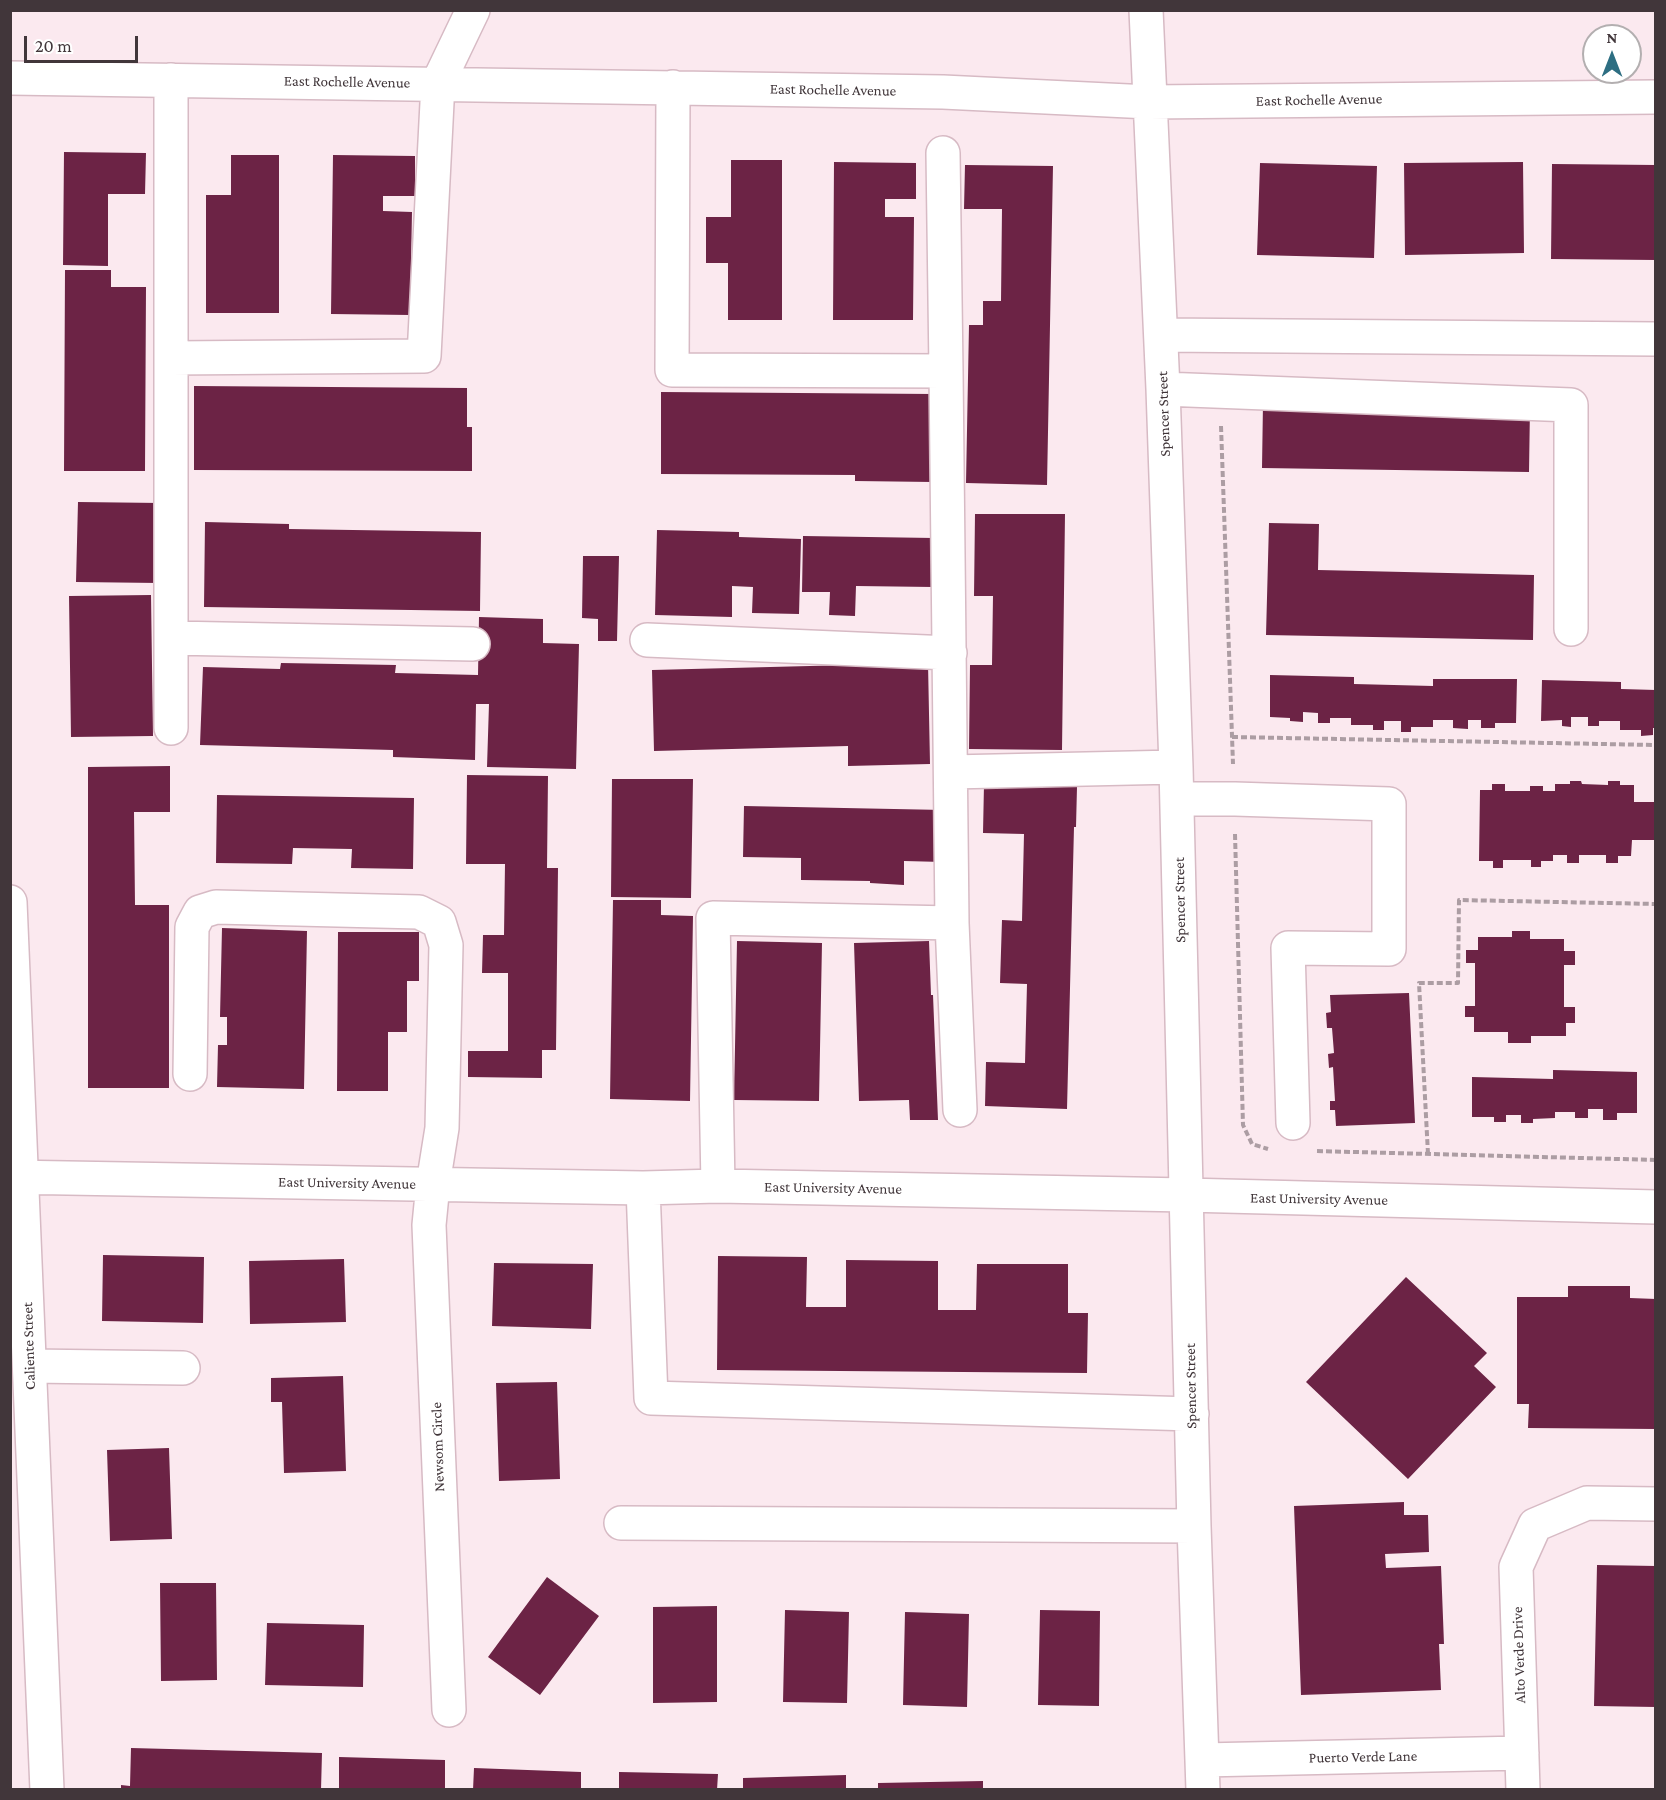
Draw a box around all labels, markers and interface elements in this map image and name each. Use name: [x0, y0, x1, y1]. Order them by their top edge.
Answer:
scale bar: [27, 24, 141, 62]
north arrow: [1582, 24, 1642, 84]
text: N: [1607, 29, 1617, 46]
text: 20 m: [35, 36, 72, 56]
street label: East Rochelle Avenue: [284, 72, 410, 92]
street label: East Rochelle Avenue: [770, 80, 896, 100]
street label: East Rochelle Avenue: [1256, 90, 1382, 110]
street label: Spencer Street: [1154, 371, 1174, 457]
street label: Spencer Street: [1170, 857, 1190, 943]
street label: East University Avenue: [278, 1173, 416, 1193]
street label: East University Avenue: [764, 1178, 902, 1198]
street label: East University Avenue: [1250, 1189, 1388, 1209]
street label: Caliente Street: [18, 1302, 40, 1390]
street label: Spencer Street: [1181, 1343, 1201, 1429]
street label: Newsom Circle: [427, 1402, 449, 1492]
street label: Alto Verde Drive: [1508, 1606, 1530, 1704]
street label: Puerto Verde Lane: [1309, 1747, 1417, 1767]

